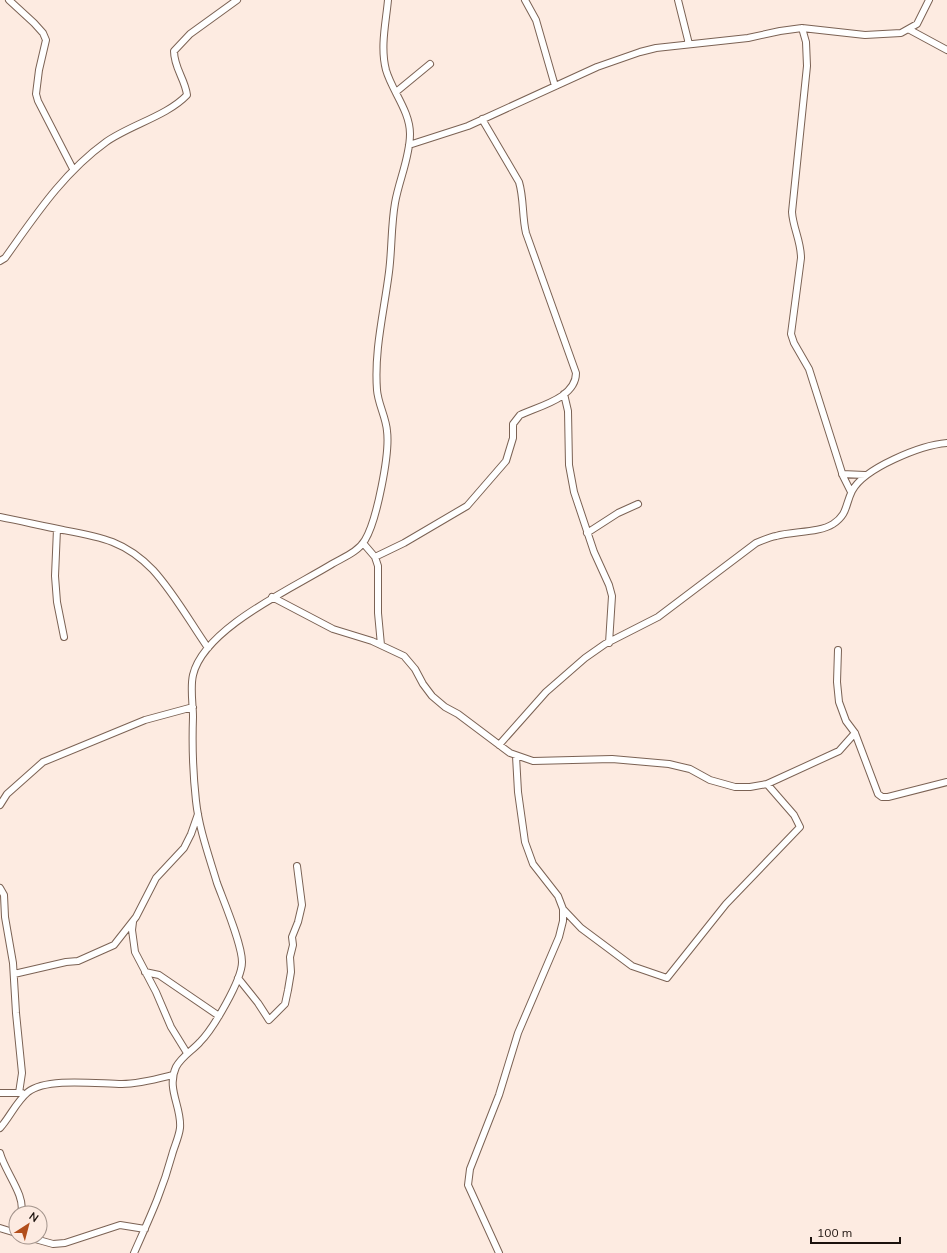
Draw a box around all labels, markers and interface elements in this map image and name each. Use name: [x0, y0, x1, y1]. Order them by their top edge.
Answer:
north arrow: [8, 1205, 48, 1245]
text: N: [26, 1209, 41, 1225]
scale bar: [811, 1219, 900, 1245]
text: 100 m: [817, 1225, 852, 1240]

